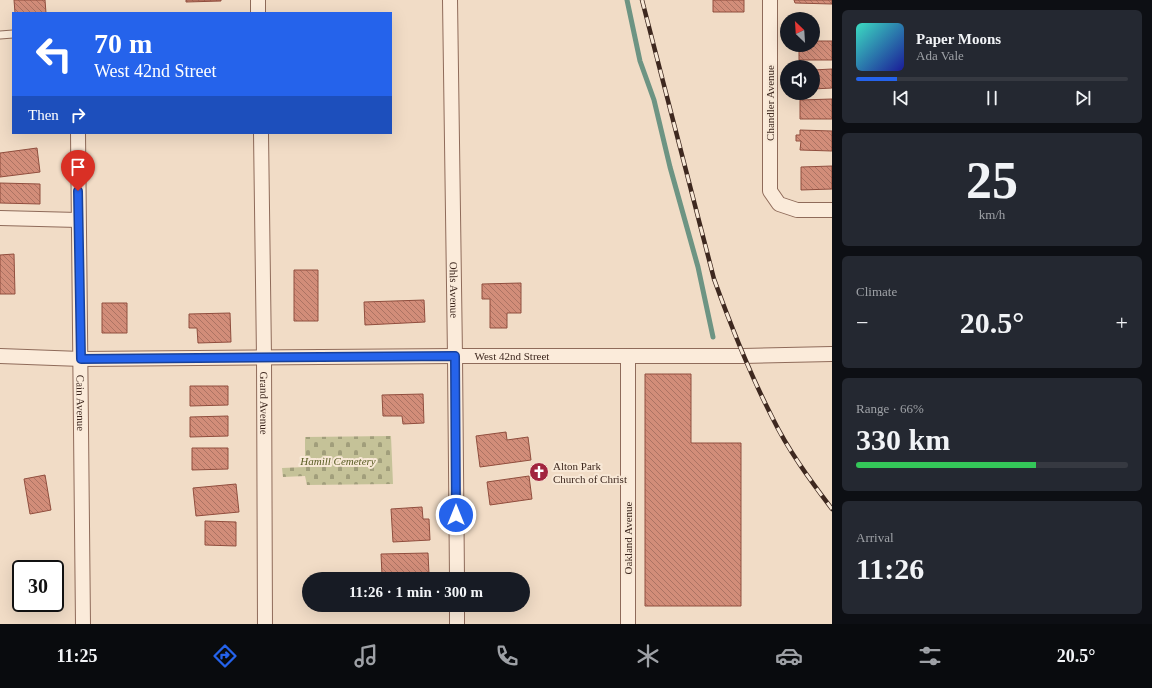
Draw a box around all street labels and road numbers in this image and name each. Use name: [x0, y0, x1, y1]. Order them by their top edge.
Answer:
street label: Chandler Avenue: [764, 65, 776, 141]
street label: Ohls Avenue: [448, 262, 460, 318]
street label: West 42nd Street: [474, 350, 549, 362]
street label: Grand Avenue: [258, 371, 270, 435]
street label: Cain Avenue: [74, 375, 87, 431]
street label: Oakland Avenue: [622, 501, 634, 574]

